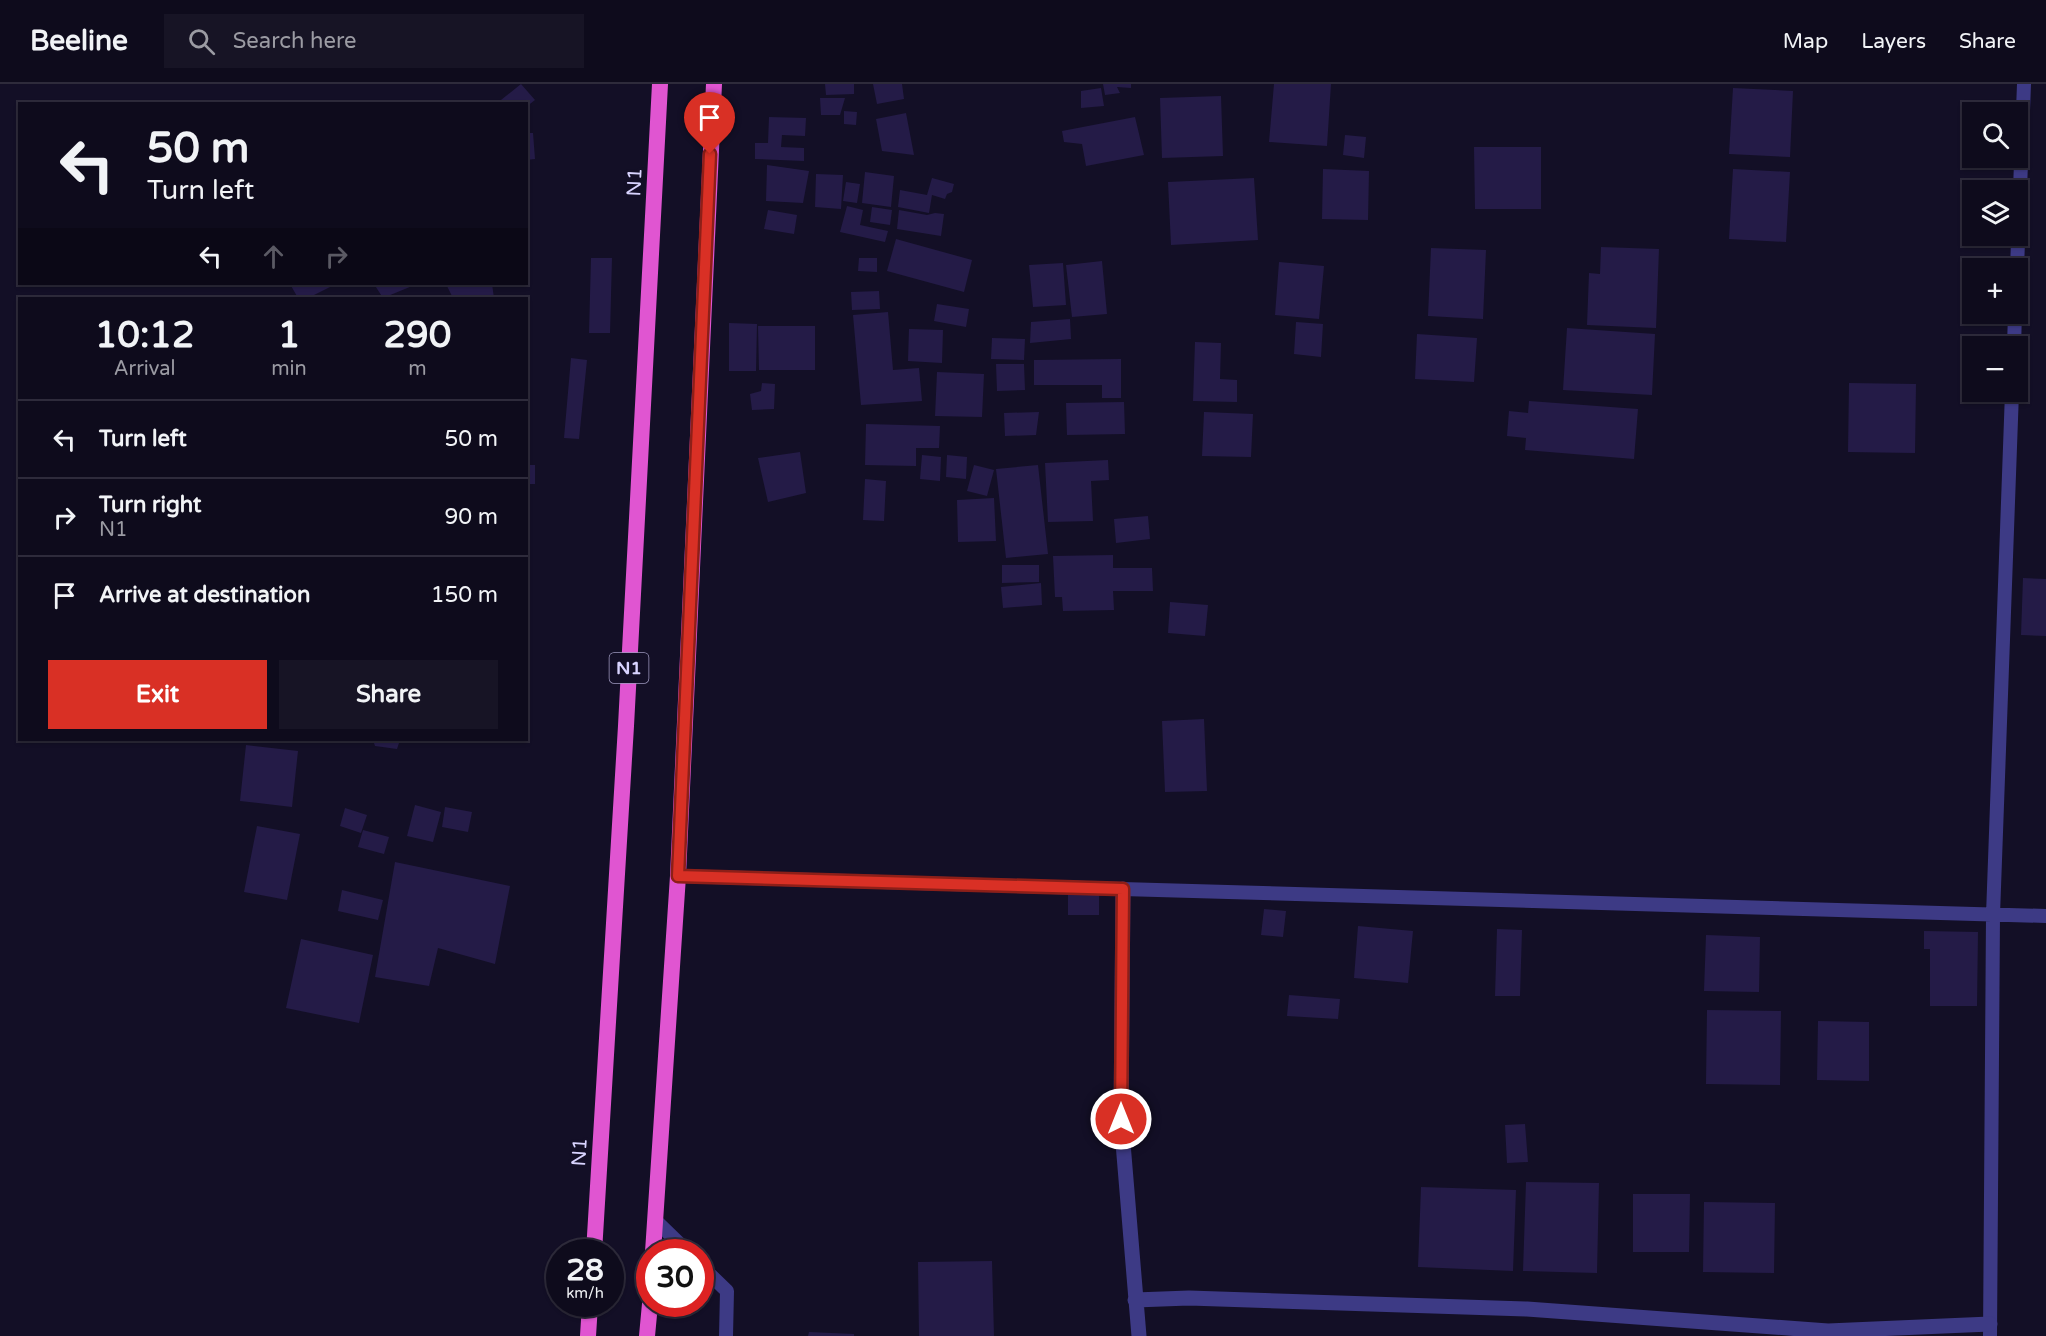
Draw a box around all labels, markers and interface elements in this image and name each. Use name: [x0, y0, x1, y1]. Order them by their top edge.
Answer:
search box: [164, 14, 584, 68]
text: Beeline: [30, 24, 128, 58]
icon: search: [185, 25, 218, 58]
text: Search here: [233, 28, 357, 54]
text: Map: [1783, 29, 1828, 54]
text: Layers: [1861, 29, 1926, 54]
text: Share: [1959, 29, 2016, 54]
pin: [684, 92, 735, 154]
icon: arrive: [693, 101, 726, 134]
map controls: [1962, 102, 2028, 402]
button: search: [1962, 102, 2028, 168]
text: 50 m: [147, 123, 249, 174]
icon: left: [48, 126, 126, 204]
street label: N1: [622, 167, 648, 197]
text: Turn left: [147, 174, 254, 207]
button: layers: [1962, 180, 2028, 246]
icon: left: [194, 240, 227, 273]
icon: ahead: [257, 240, 290, 273]
icon: right: [320, 240, 353, 273]
button: +: [1962, 258, 2028, 324]
text: 10:12: [95, 314, 195, 357]
text: 1: [278, 314, 300, 357]
text: 290: [383, 314, 451, 357]
button: −: [1962, 336, 2028, 402]
text: Arrival: [114, 357, 176, 381]
text: min: [271, 357, 307, 381]
text: m: [408, 357, 427, 381]
icon: left: [48, 423, 81, 456]
text: Turn left: [99, 426, 187, 452]
text: 50 m: [444, 426, 498, 452]
text: Turn right: [99, 492, 201, 518]
icon: right: [48, 501, 81, 534]
text: 90 m: [444, 504, 498, 530]
text: N1: [99, 518, 128, 542]
icon: arrive: [48, 579, 81, 612]
text: Arrive at destination: [99, 582, 310, 608]
text: 150 m: [431, 582, 498, 608]
road number: N1: [610, 653, 648, 683]
button: Exit: [48, 660, 267, 729]
button: Share: [279, 660, 498, 729]
position arrow: [1089, 1087, 1153, 1151]
street label: N1: [567, 1137, 593, 1167]
speed limit sign: 30: [636, 1239, 714, 1317]
text: 28: [566, 1252, 604, 1289]
text: km/h: [566, 1284, 604, 1302]

